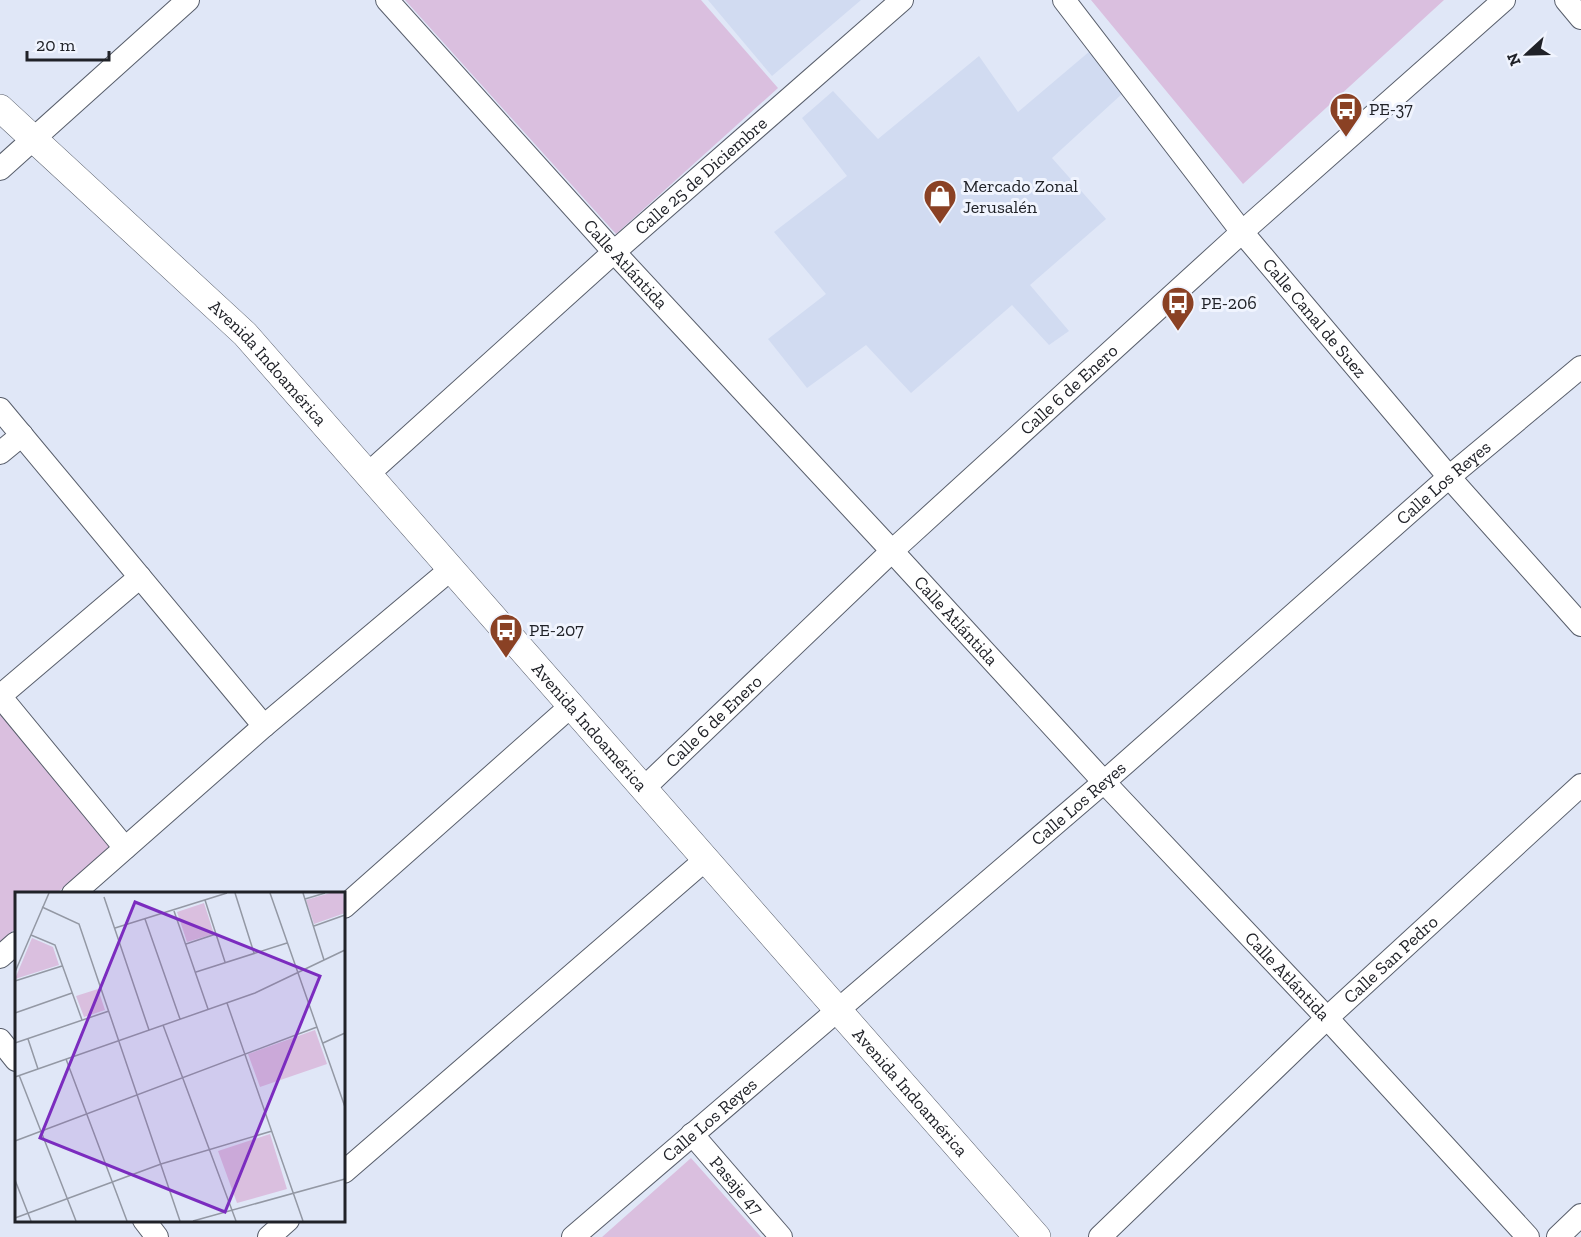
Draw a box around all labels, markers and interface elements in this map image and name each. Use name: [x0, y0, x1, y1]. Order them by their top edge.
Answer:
scale bar: [27, 24, 110, 62]
north arrow: [1497, 24, 1557, 84]
text: 20 m: [36, 34, 76, 56]
text: N: [1502, 50, 1525, 69]
bus stop icon: PE-37: [1328, 91, 1364, 138]
place label: PE-37: [1369, 98, 1413, 120]
street label: Calle 25 de Diciembre: [630, 112, 772, 240]
place label: Mercado Zonal Jerusalén: [963, 175, 1078, 218]
shop icon: Mercado Zonal Jerusalén: [922, 178, 958, 225]
street label: Calle Atlántida: [579, 215, 673, 314]
street label: Calle Canal de Suez: [1258, 254, 1371, 382]
bus stop icon: PE-206: [1160, 285, 1196, 332]
place label: PE-206: [1201, 292, 1257, 314]
street label: Avenida Indoamérica: [204, 295, 332, 431]
street label: Calle 6 de Enero: [1016, 339, 1123, 440]
street label: Calle Los Reyes: [1392, 436, 1495, 529]
street label: Calle Atlántida: [909, 571, 1003, 670]
bus stop icon: PE-207: [488, 612, 524, 659]
place label: PE-207: [529, 619, 584, 641]
street label: Avenida Indoamérica: [527, 658, 652, 796]
street label: Calle 6 de Enero: [661, 670, 767, 772]
street label: Calle Los Reyes: [1027, 757, 1131, 850]
inset map: [15, 892, 345, 1222]
street label: Calle San Pedro: [1339, 911, 1443, 1008]
street label: Calle Atlántida: [1240, 927, 1335, 1025]
street label: Avenida Indoamérica: [848, 1023, 973, 1161]
street label: Calle Los Reyes: [658, 1073, 762, 1167]
street label: Pasaje 47: [705, 1152, 768, 1220]

